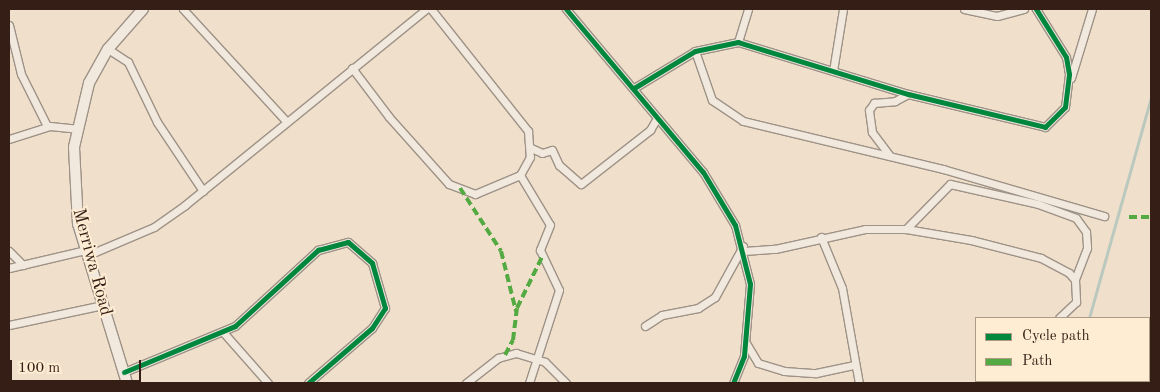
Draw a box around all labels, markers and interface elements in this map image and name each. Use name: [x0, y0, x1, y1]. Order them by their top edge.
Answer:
street label: Merriwa Road: [67, 206, 117, 318]
legend: [975, 317, 1150, 382]
text: Cycle path: [1022, 329, 1090, 344]
scale bar: [12, 350, 144, 382]
text: Path: [1022, 354, 1052, 369]
text: 100 m: [18, 361, 60, 376]

